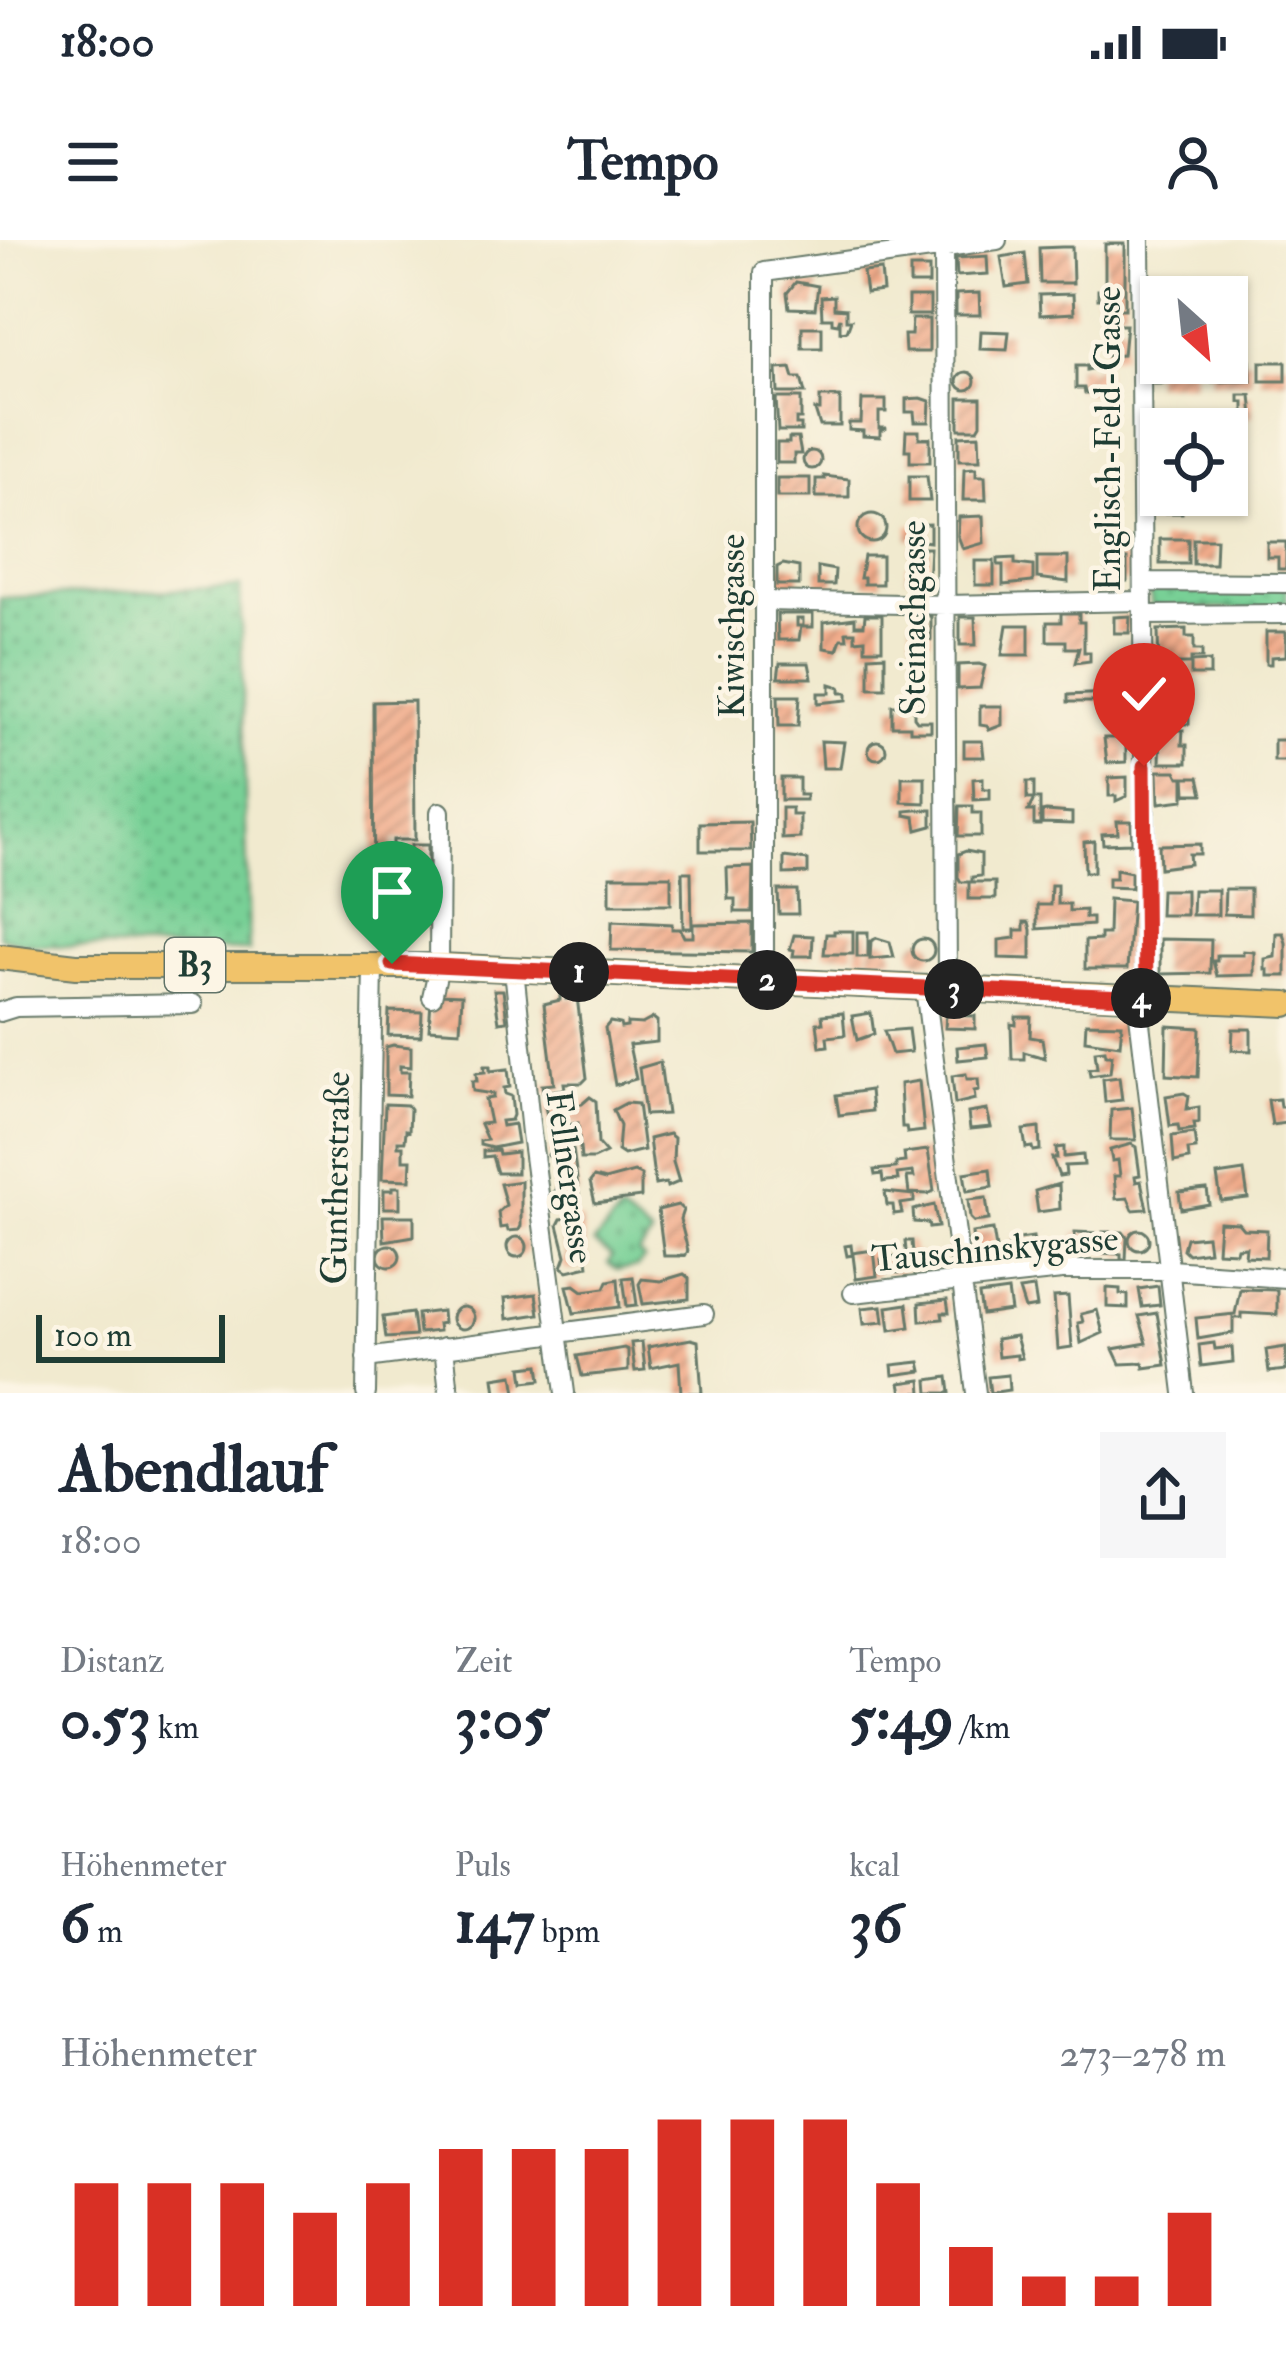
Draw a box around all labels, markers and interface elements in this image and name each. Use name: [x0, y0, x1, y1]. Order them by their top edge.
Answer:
text: 18:00: [60, 14, 154, 70]
text: Tempo: [568, 128, 718, 196]
icon: menu: [60, 129, 126, 195]
icon: person: [1160, 129, 1226, 195]
north arrow: [1140, 276, 1248, 384]
map controls: [1140, 276, 1248, 516]
street label: Englisch-Feld-Gasse: [1086, 286, 1131, 592]
button: locate: [1140, 408, 1248, 516]
street label: Steinachgasse: [891, 520, 936, 716]
street label: Kiwischgasse: [710, 534, 755, 718]
pin: [1093, 643, 1195, 766]
icon: check: [1111, 661, 1177, 727]
pin: [341, 841, 443, 964]
icon: arrive: [359, 859, 425, 925]
road number: B3: [165, 938, 225, 992]
pin: 1: [549, 942, 609, 1002]
pin: 2: [737, 950, 797, 1010]
text: 1: [573, 951, 585, 992]
text: 2: [759, 959, 775, 1000]
pin: 3: [924, 959, 984, 1019]
text: 3: [948, 968, 960, 1009]
pin: 4: [1111, 968, 1171, 1028]
text: 4: [1132, 977, 1150, 1018]
street label: Guntherstraße: [312, 1071, 360, 1285]
street label: Fellnergasse: [536, 1088, 604, 1266]
street label: Tauschinskygasse: [870, 1216, 1120, 1282]
scale bar: [36, 1309, 225, 1362]
text: 100 m: [54, 1315, 132, 1356]
text: Abendlauf: [60, 1429, 328, 1512]
button: share: [1100, 1432, 1226, 1558]
text: 18:00: [60, 1516, 142, 1565]
text: Distanz: [60, 1641, 164, 1682]
text: Zeit: [455, 1641, 512, 1682]
text: Tempo: [849, 1641, 942, 1682]
text: 0.53: [60, 1682, 151, 1757]
text: 3:05: [455, 1682, 550, 1757]
text: 5:49: [849, 1682, 954, 1757]
text: km: [151, 1707, 199, 1748]
text: /km: [954, 1707, 1010, 1748]
text: Höhenmeter: [60, 1845, 227, 1886]
text: Puls: [455, 1845, 511, 1886]
text: kcal: [849, 1845, 900, 1886]
text: 6: [60, 1886, 90, 1961]
text: 147: [455, 1886, 535, 1961]
text: 36: [849, 1886, 903, 1961]
text: m: [90, 1911, 123, 1952]
text: bpm: [535, 1911, 600, 1952]
text: Höhenmeter: [60, 2029, 257, 2078]
text: 273–278 m: [1059, 2029, 1226, 2078]

